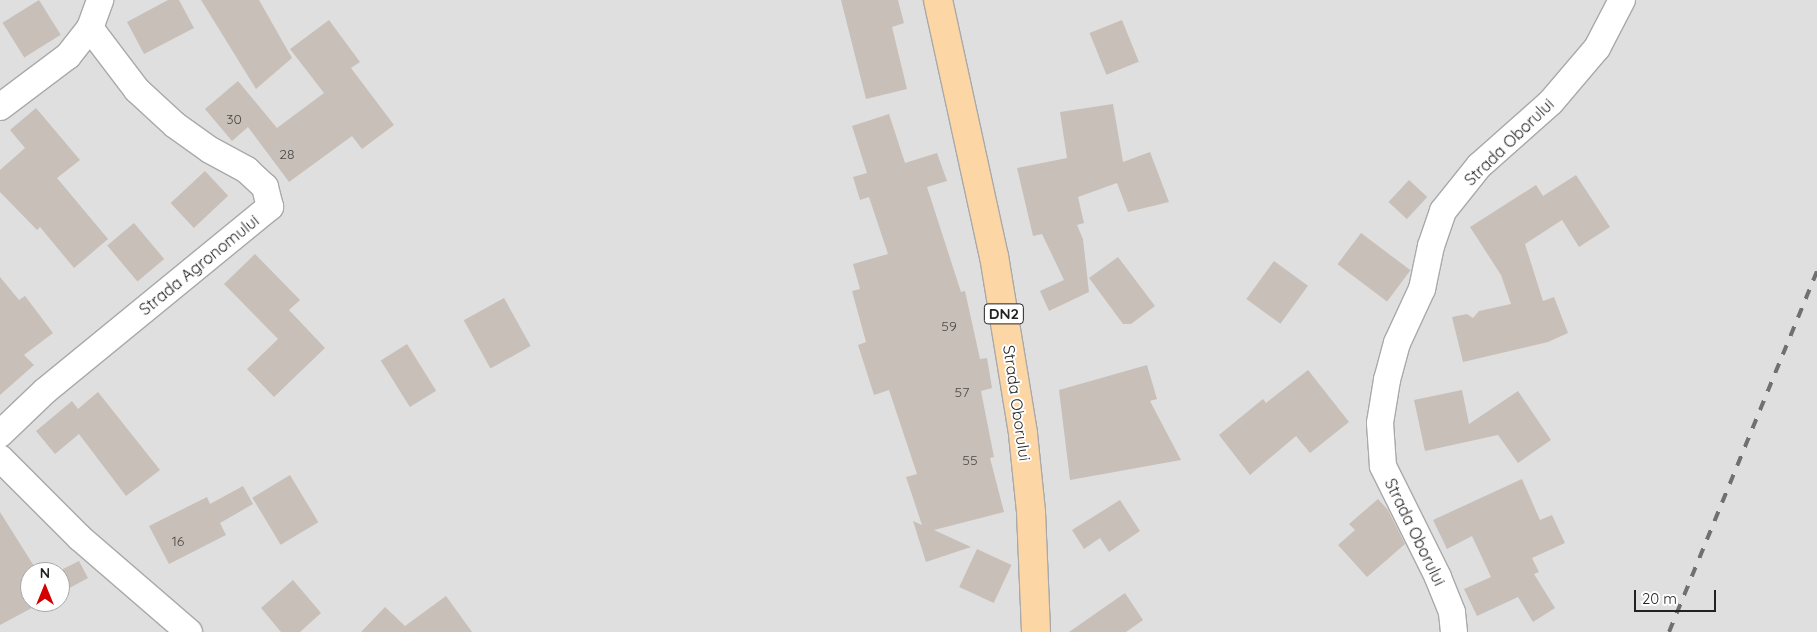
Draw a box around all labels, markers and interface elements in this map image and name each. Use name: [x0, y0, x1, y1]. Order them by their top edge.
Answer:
street label: Strada Oborului: [1460, 95, 1558, 189]
house number: 30: [226, 111, 242, 127]
house number: 28: [279, 146, 295, 162]
street label: Strada Agronomului: [135, 211, 263, 319]
road number: DN2: [983, 302, 1025, 326]
house number: 59: [941, 318, 957, 334]
street label: Strada Oborului: [999, 344, 1035, 462]
house number: 57: [955, 384, 969, 400]
house number: 55: [962, 452, 978, 468]
street label: Strada Oborului: [1381, 475, 1449, 589]
house number: 16: [172, 533, 184, 549]
north arrow: [20, 562, 70, 612]
text: N: [40, 564, 50, 582]
scale bar: [1637, 580, 1720, 612]
text: 20 m: [1642, 589, 1677, 608]

